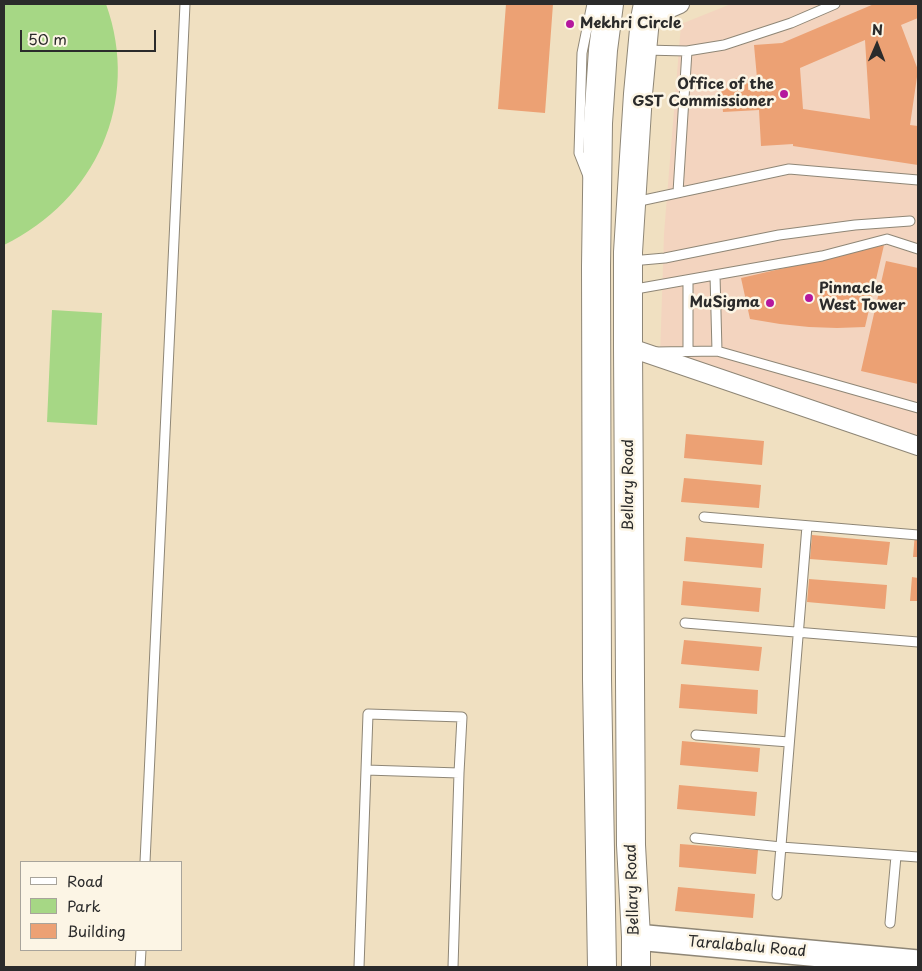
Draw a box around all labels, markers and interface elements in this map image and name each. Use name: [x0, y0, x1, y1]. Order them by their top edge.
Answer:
place label: Mekhri Circle: [580, 15, 681, 33]
marker: Mekhri Circle: [564, 18, 576, 30]
text: N: [872, 19, 883, 40]
scale bar: [22, 20, 159, 52]
north arrow: [852, 20, 902, 70]
text: 50 m: [28, 27, 67, 50]
place label: Office of the GST Commissioner: [632, 76, 774, 111]
marker: Office of the GST Commissioner: [778, 88, 790, 100]
place label: Pinnacle West Tower: [819, 280, 906, 315]
marker: Pinnacle West Tower: [803, 292, 815, 304]
place label: MuSigma: [689, 294, 760, 312]
marker: MuSigma: [764, 297, 776, 309]
street label: Bellary Road: [620, 439, 638, 531]
street label: Bellary Road: [622, 844, 644, 936]
legend: [20, 861, 182, 951]
text: Road: [67, 869, 103, 892]
text: Park: [67, 894, 101, 917]
text: Building: [67, 919, 126, 942]
street label: Taralabalu Road: [687, 933, 807, 961]

